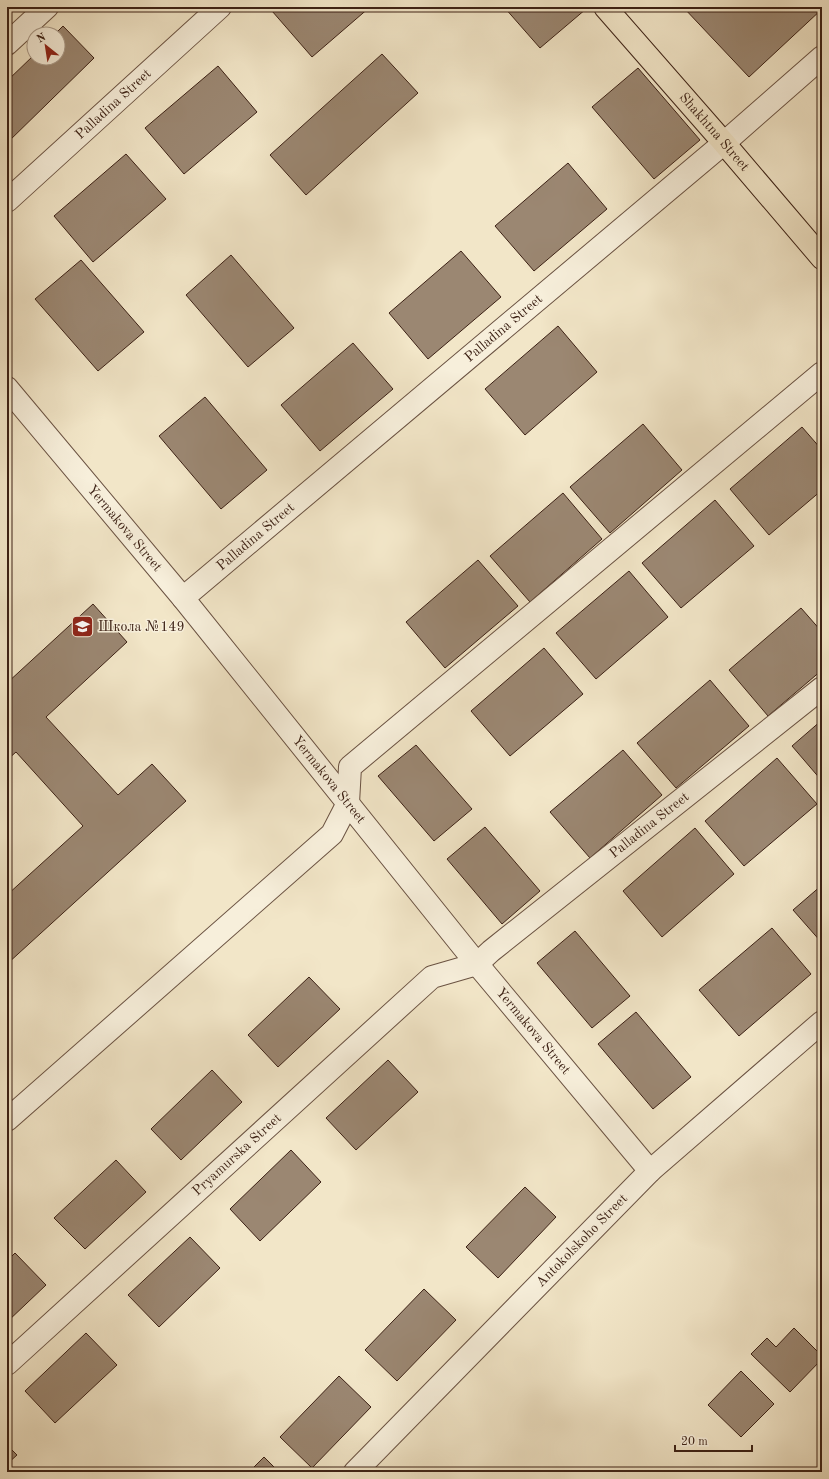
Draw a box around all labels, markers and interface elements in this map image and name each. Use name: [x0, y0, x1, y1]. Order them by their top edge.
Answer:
north arrow: [26, 26, 66, 66]
text: N: [35, 31, 49, 46]
street label: Palladina Street: [73, 66, 154, 142]
street label: Shakhtna Street: [677, 90, 752, 174]
street label: Palladina Street: [462, 292, 545, 365]
street label: Yermakova Street: [84, 482, 165, 574]
street label: Palladina Street: [214, 500, 297, 573]
school or university icon: Школа №149: [70, 614, 96, 640]
place label: Школа №149: [98, 620, 185, 634]
street label: Yermakova Street: [290, 733, 368, 826]
street label: Palladina Street: [607, 789, 692, 861]
street label: Yermakova Street: [493, 985, 573, 1077]
street label: Pryamurska Street: [190, 1111, 284, 1198]
street label: Antokolskoho Street: [533, 1191, 630, 1290]
scale bar: [675, 1427, 752, 1453]
text: 20 m: [681, 1436, 708, 1448]

